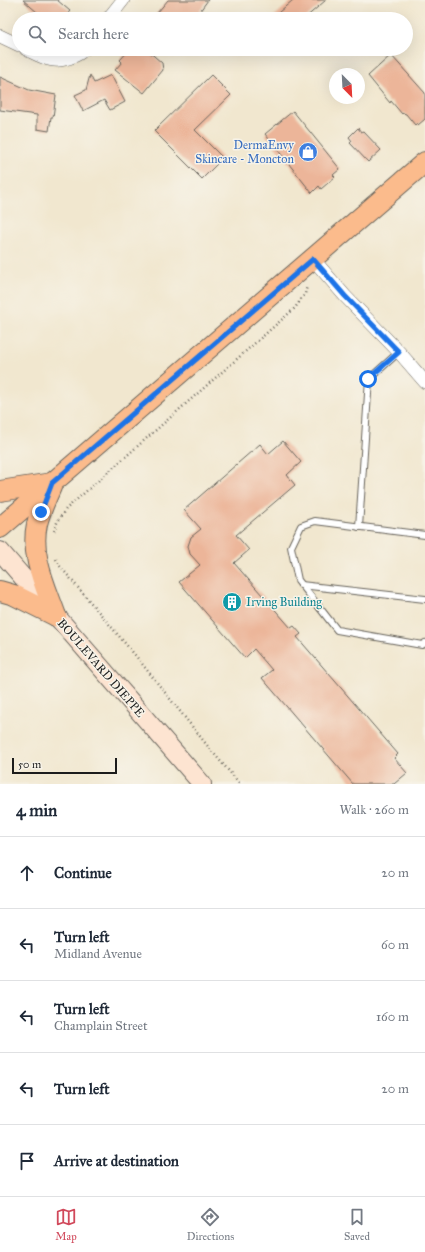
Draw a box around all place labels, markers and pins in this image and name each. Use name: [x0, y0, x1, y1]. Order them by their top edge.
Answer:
place label: DermaEnvy Skincare - Moncton: [195, 138, 294, 166]
shop icon: DermaEnvy Skincare - Moncton: [297, 141, 319, 163]
building icon: Irving Building: [221, 591, 243, 613]
place label: Irving Building: [246, 595, 322, 610]

